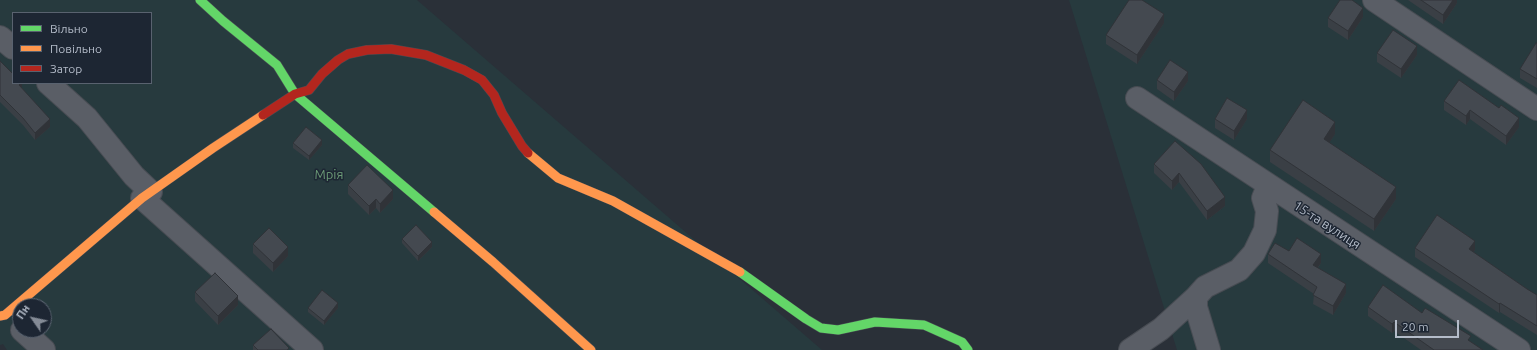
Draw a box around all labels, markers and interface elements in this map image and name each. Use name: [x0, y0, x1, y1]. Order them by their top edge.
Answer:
legend: [12, 12, 152, 84]
text: Вільно: [50, 22, 88, 35]
text: Повільно: [50, 42, 102, 55]
text: Затор: [50, 62, 82, 75]
park label: Мрія: [314, 167, 344, 183]
street label: 15-та вулиця: [1290, 198, 1364, 252]
north arrow: [12, 298, 52, 338]
text: Пн: [14, 303, 32, 321]
scale bar: [1397, 312, 1461, 338]
text: 20 m: [1402, 320, 1429, 333]

